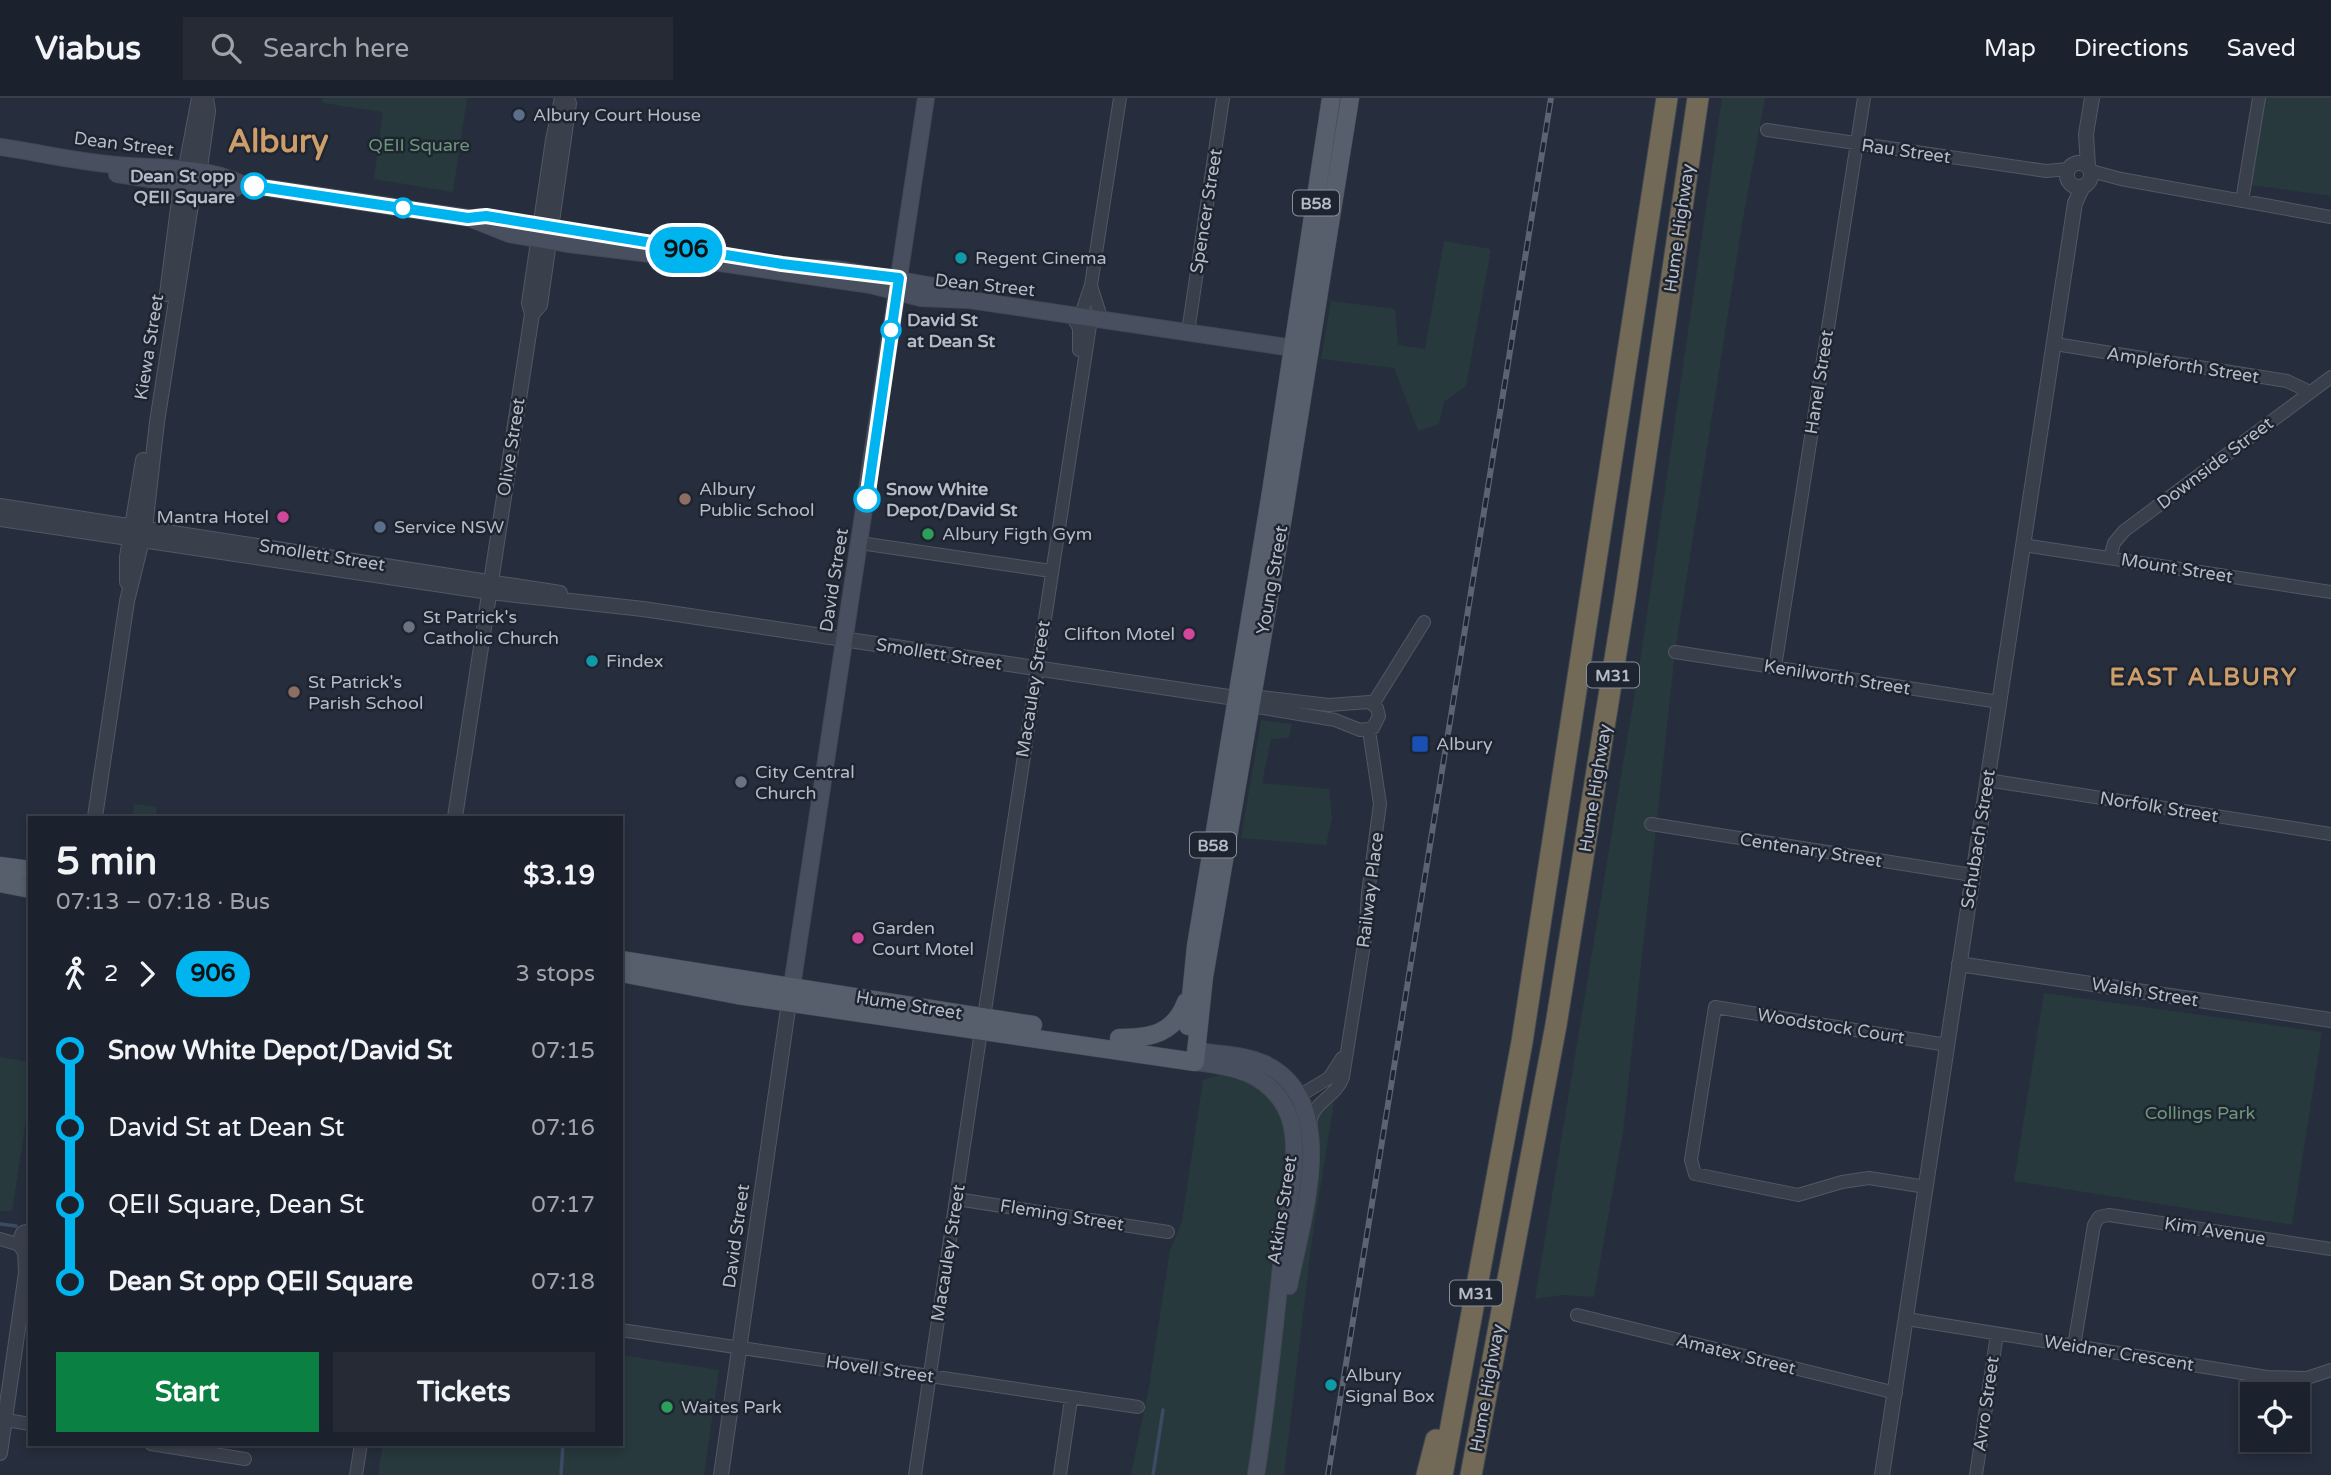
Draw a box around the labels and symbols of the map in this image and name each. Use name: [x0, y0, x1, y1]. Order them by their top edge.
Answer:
place label: Albury Court House: [533, 104, 701, 126]
marker: Albury Court House: [511, 107, 527, 123]
district label: Albury: [228, 123, 328, 161]
street label: Dean Street: [73, 127, 175, 161]
park label: QEII Square: [368, 134, 470, 156]
street label: Rau Street: [1860, 134, 1952, 168]
street label: Spencer Street: [1185, 147, 1227, 275]
street label: Hume Highway: [1659, 162, 1699, 294]
place label: Dean St opp QEII Square: [130, 165, 235, 208]
marker: Dean St opp QEII Square: [241, 173, 267, 199]
road number: B58: [1293, 190, 1339, 216]
unlabelled marker: [393, 198, 413, 218]
line badge: 906: [646, 227, 726, 273]
place label: Regent Cinema: [975, 247, 1107, 269]
marker: Regent Cinema: [953, 250, 969, 266]
street label: Dean Street: [934, 269, 1036, 301]
street label: Kiewa Street: [130, 292, 168, 402]
place label: David St at Dean St: [907, 309, 995, 352]
marker: David St at Dean St: [881, 320, 901, 340]
street label: Hanel Street: [1800, 328, 1838, 436]
street label: Ampleforth Street: [2105, 342, 2261, 388]
street label: Olive Street: [492, 396, 530, 498]
street label: Downside Street: [2152, 412, 2278, 514]
place label: Albury Public School: [699, 478, 815, 521]
place label: Snow White Depot/David St: [886, 478, 1017, 521]
marker: Snow White Depot/David St: [854, 486, 880, 512]
marker: Albury Public School: [677, 491, 693, 507]
place label: Mantra Hotel: [157, 506, 269, 528]
marker: Mantra Hotel: [275, 509, 291, 525]
place label: Service NSW: [394, 516, 504, 538]
marker: Service NSW: [372, 519, 388, 535]
place label: Albury Figth Gym: [942, 523, 1092, 545]
street label: Young Street: [1252, 524, 1292, 636]
street label: David Street: [815, 526, 853, 633]
marker: Albury Figth Gym: [920, 526, 936, 542]
street label: Smollett Street: [257, 534, 387, 576]
street label: Mount Street: [2120, 548, 2235, 588]
place label: St Patrick's Catholic Church: [423, 606, 559, 649]
marker: St Patrick's Catholic Church: [401, 619, 417, 635]
street label: Macauley Street: [1011, 619, 1055, 759]
place label: Clifton Motel: [1064, 623, 1175, 645]
marker: Clifton Motel: [1181, 626, 1197, 642]
street label: Smollett Street: [874, 633, 1004, 675]
place label: Findex: [606, 650, 663, 672]
marker: Findex: [584, 653, 600, 669]
street label: Kenilworth Street: [1762, 655, 1912, 699]
road number: M31: [1587, 662, 1639, 688]
district label: EAST ALBURY: [2110, 663, 2298, 692]
place label: St Patrick's Parish School: [308, 671, 423, 714]
marker: St Patrick's Parish School: [286, 684, 302, 700]
street label: Hume Highway: [1574, 722, 1616, 854]
place label: Albury: [1436, 733, 1493, 755]
marker: Albury: [1410, 734, 1430, 754]
place label: City Central Church: [755, 761, 855, 804]
street label: Schubach Street: [1956, 768, 2000, 910]
marker: City Central Church: [733, 774, 749, 790]
street label: Norfolk Street: [2098, 787, 2220, 827]
street label: Centenary Street: [1738, 828, 1884, 872]
street label: Railway Place: [1352, 831, 1388, 949]
road number: B58: [1190, 832, 1236, 858]
place label: Garden Court Motel: [872, 917, 974, 960]
marker: Garden Court Motel: [850, 930, 866, 946]
street label: Walsh Street: [2090, 973, 2200, 1011]
street label: Hume Street: [854, 986, 964, 1024]
street label: Woodstock Court: [1756, 1003, 1906, 1049]
park label: Collings Park: [2145, 1102, 2256, 1124]
street label: Atkins Street: [1263, 1154, 1301, 1266]
street label: David Street: [718, 1182, 754, 1289]
street label: Macauley Street: [926, 1183, 970, 1323]
street label: Fleming Street: [999, 1194, 1126, 1236]
street label: Kim Avenue: [2163, 1212, 2267, 1250]
road number: M31: [1450, 1280, 1502, 1306]
street label: Hume Highway: [1465, 1322, 1509, 1454]
street label: Amatex Street: [1674, 1329, 1798, 1380]
street label: Weidner Crescent: [2043, 1330, 2196, 1376]
street label: Hovell Street: [825, 1351, 936, 1387]
street label: Avro Street: [1968, 1355, 2004, 1453]
place label: Albury Signal Box: [1345, 1364, 1435, 1407]
marker: Albury Signal Box: [1323, 1377, 1339, 1393]
place label: Waites Park: [681, 1396, 782, 1418]
marker: Waites Park: [659, 1399, 675, 1415]

